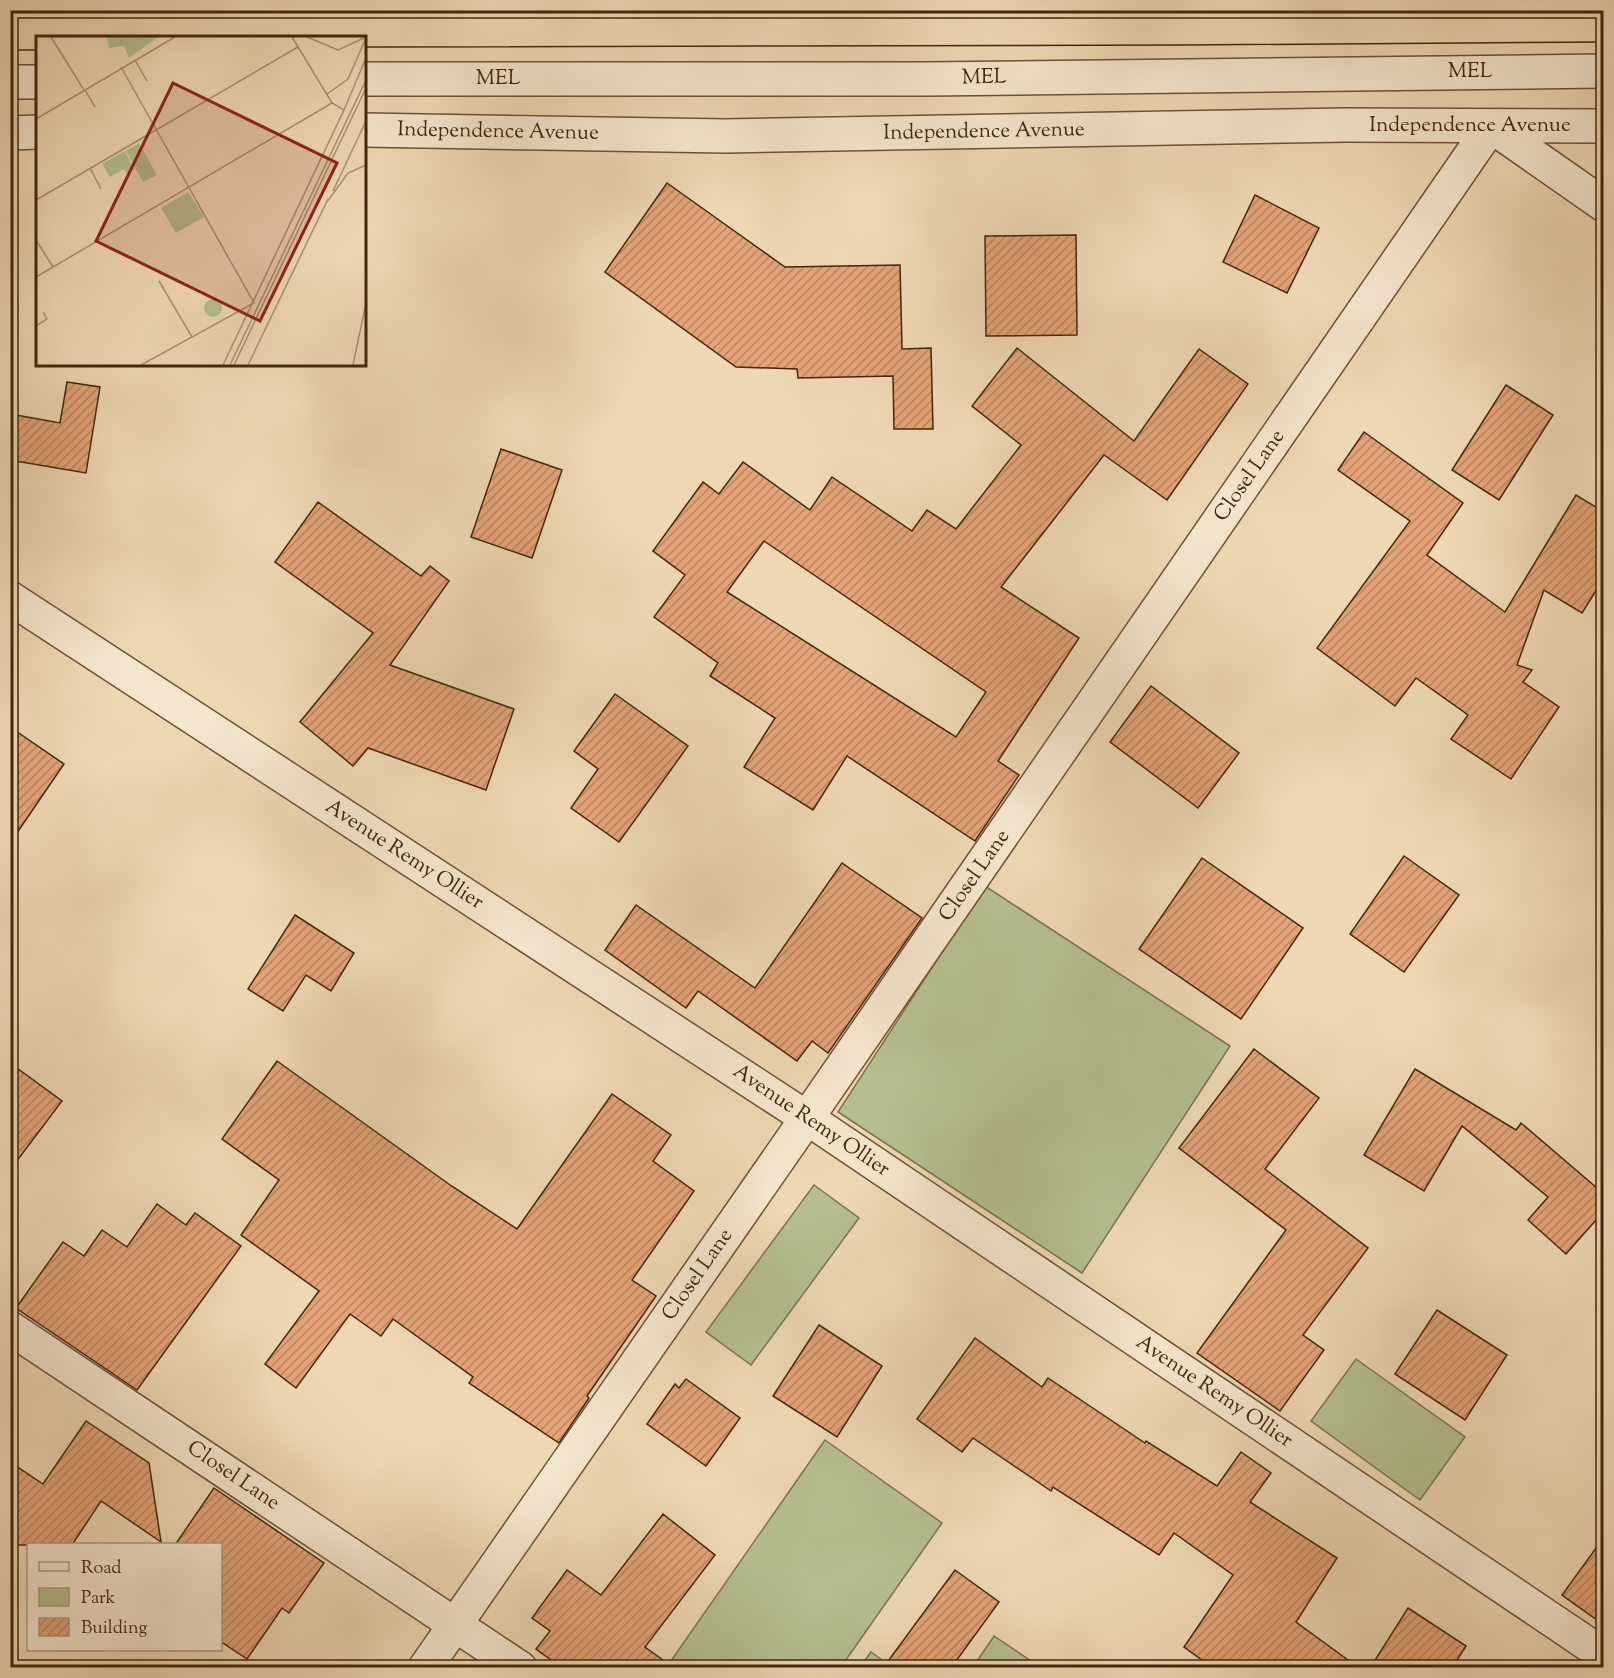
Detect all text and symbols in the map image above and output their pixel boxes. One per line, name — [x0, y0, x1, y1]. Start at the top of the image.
inset map — [36, 36, 366, 366]
street label: MEL — [1448, 57, 1493, 87]
street label: MEL — [961, 63, 1007, 93]
street label: MEL — [476, 64, 521, 94]
street label: Independence Avenue — [1369, 111, 1571, 141]
street label: Independence Avenue — [397, 115, 599, 149]
street label: Independence Avenue — [883, 115, 1085, 149]
street label: Closel Lane — [1207, 424, 1293, 528]
street label: Avenue Remy Ollier — [319, 792, 489, 918]
street label: Closel Lane — [932, 824, 1018, 928]
street label: Avenue Remy Ollier — [726, 1057, 896, 1185]
street label: Closel Lane — [655, 1223, 741, 1327]
street label: Avenue Remy Ollier — [1129, 1328, 1299, 1456]
street label: Closel Lane — [180, 1434, 286, 1518]
legend — [27, 1543, 222, 1651]
text: Road — [81, 1556, 121, 1582]
text: Park — [81, 1586, 116, 1612]
text: Building — [81, 1616, 147, 1642]

